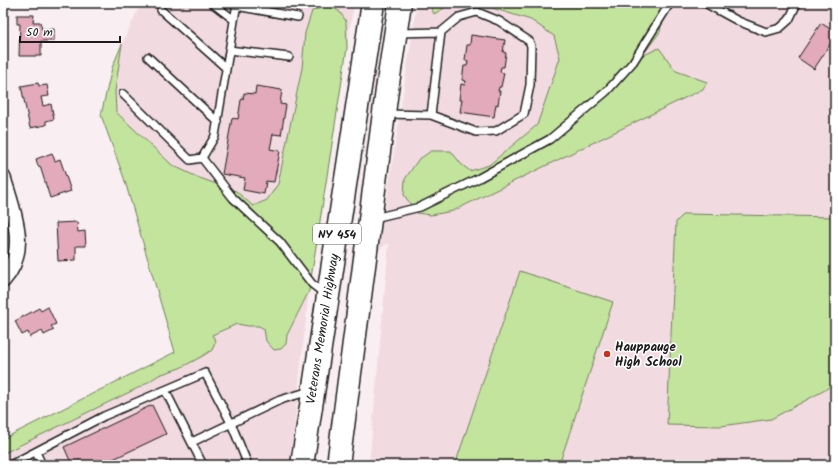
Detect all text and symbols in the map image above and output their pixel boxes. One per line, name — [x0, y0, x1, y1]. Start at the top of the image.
scale bar — [20, 18, 120, 44]
text: 50 m — [26, 23, 53, 42]
road number: NY 454 — [313, 224, 361, 244]
street label: Veterans Memorial Highway — [301, 251, 345, 406]
place label: Hauppauge High School — [615, 337, 682, 373]
marker: Hauppauge High School — [602, 349, 612, 359]

